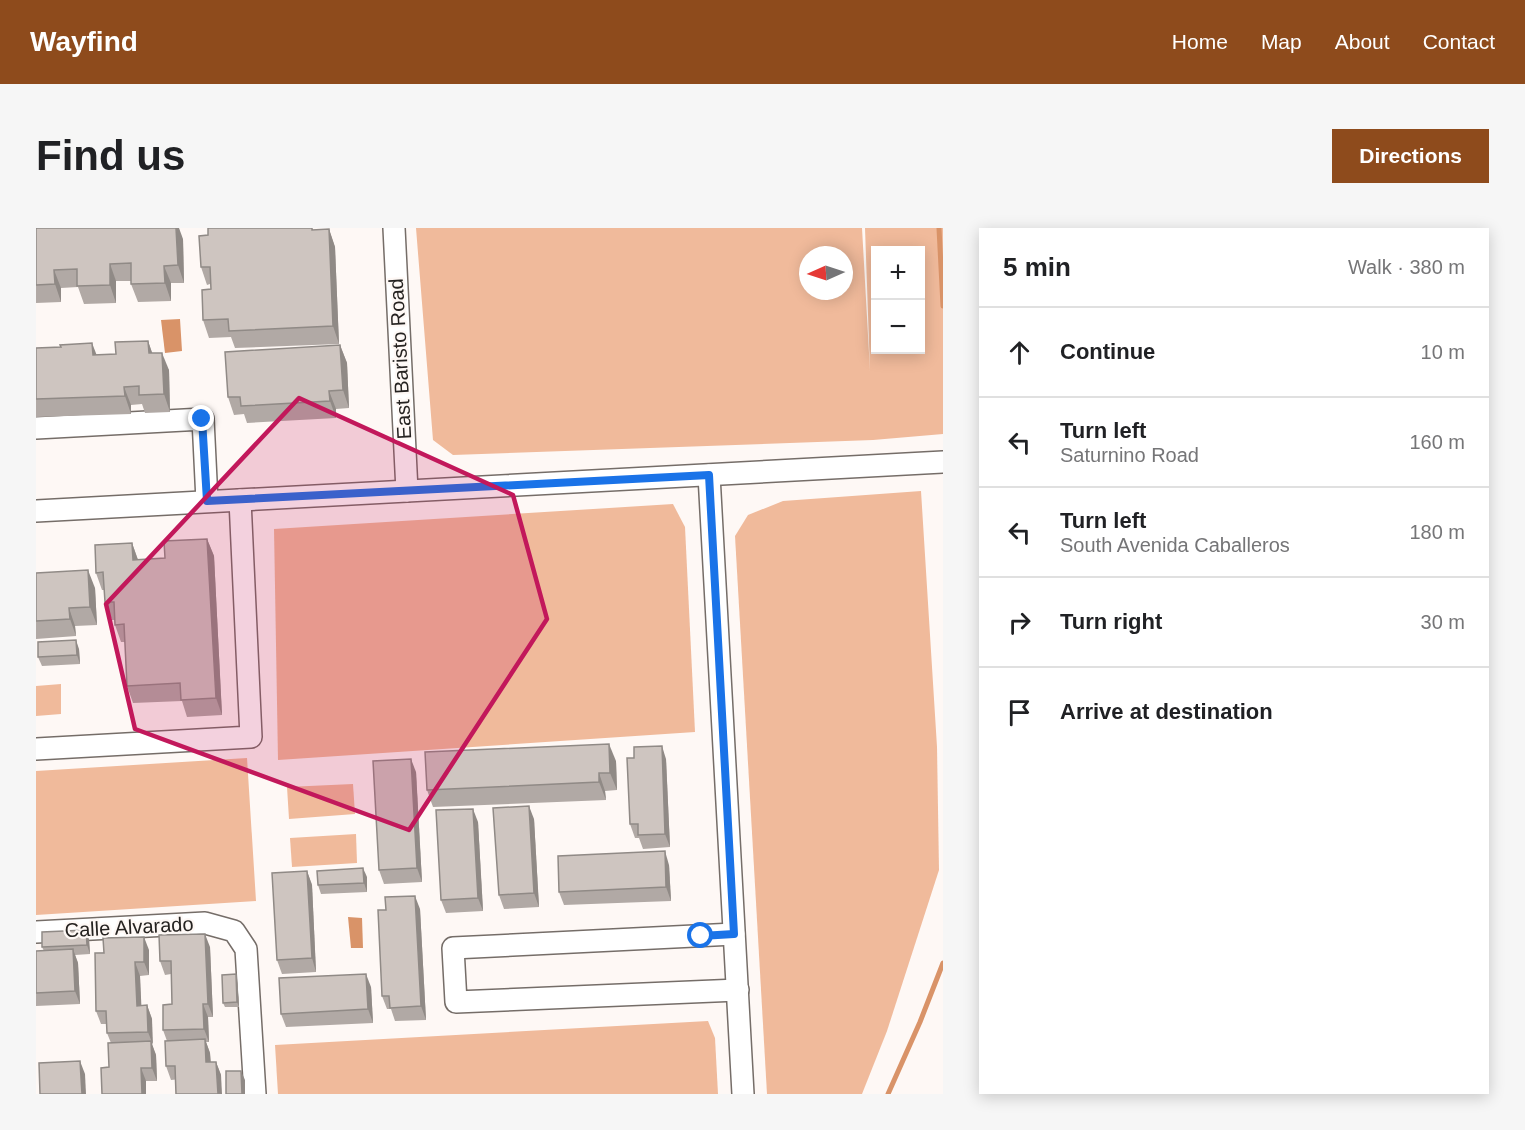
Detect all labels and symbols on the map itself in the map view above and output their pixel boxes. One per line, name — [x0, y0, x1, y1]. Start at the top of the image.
north arrow — [799, 246, 853, 300]
street label: East Baristo Road — [385, 278, 415, 440]
route end — [188, 405, 214, 431]
street label: Calle Alvarado — [64, 913, 194, 941]
route start — [687, 922, 713, 948]

